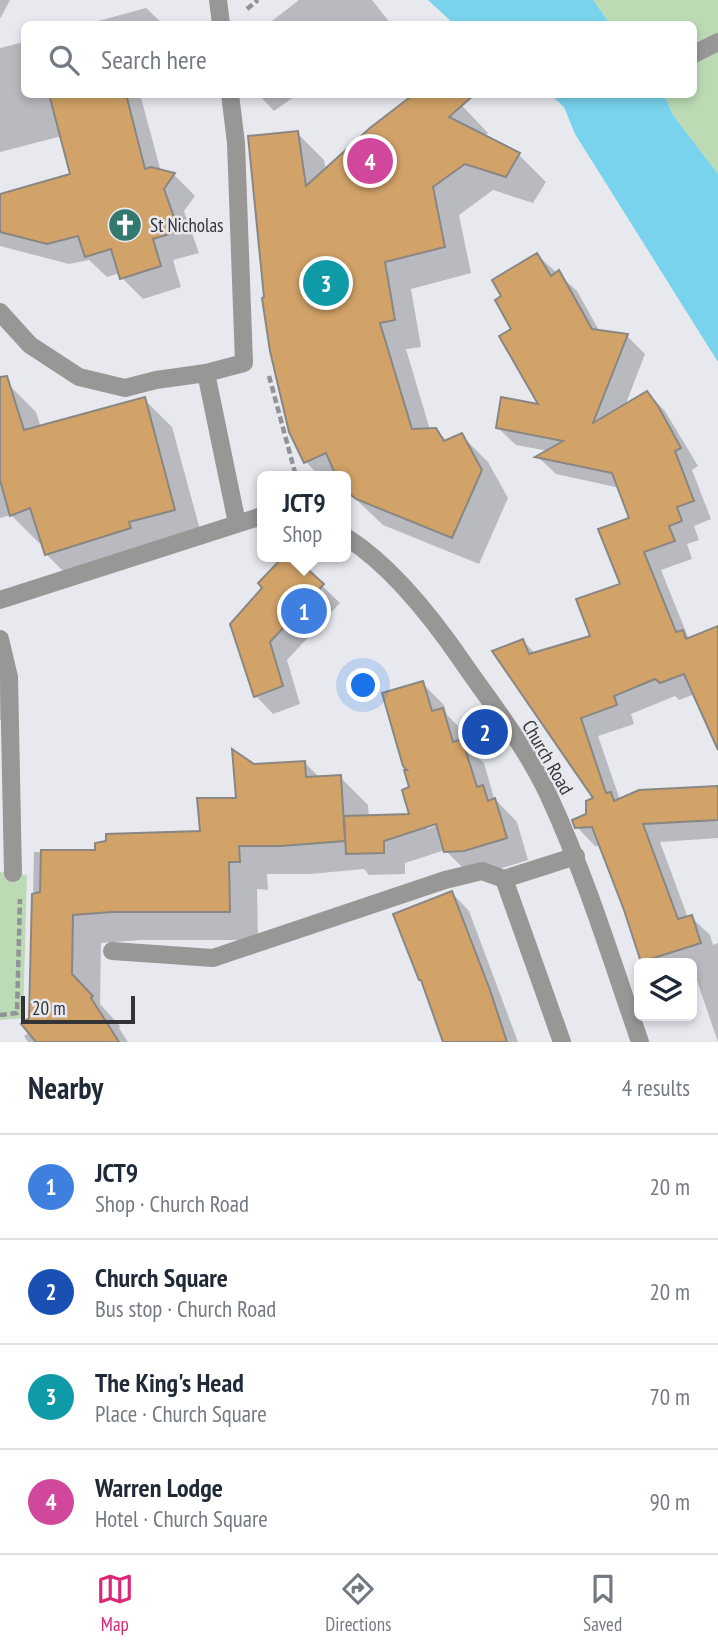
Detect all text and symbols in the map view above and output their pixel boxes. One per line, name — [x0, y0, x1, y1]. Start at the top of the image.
search box — [21, 21, 697, 98]
icon: search — [45, 41, 83, 79]
text: Search here — [101, 43, 207, 76]
pin: 4 — [347, 135, 393, 187]
church icon: St Nicholas — [106, 206, 144, 244]
place label: St Nicholas — [150, 213, 224, 237]
pin: 3 — [303, 257, 349, 309]
popup — [257, 471, 351, 562]
text: JCT9 — [282, 486, 326, 519]
text: Shop — [282, 519, 322, 548]
pin: 1 — [281, 585, 327, 637]
your location — [346, 668, 380, 702]
pin: 2 — [462, 706, 508, 758]
street label: Church Road — [517, 715, 579, 799]
map controls — [634, 958, 697, 1021]
button: layers — [634, 958, 697, 1021]
scale bar — [21, 993, 135, 1025]
text: 20 m — [32, 996, 66, 1020]
text: Nearby — [28, 1068, 103, 1107]
text: 4 results — [622, 1073, 690, 1102]
text: JCT9 — [95, 1156, 138, 1189]
text: 1 — [46, 1172, 57, 1201]
text: 20 m — [649, 1172, 690, 1201]
text: Shop · Church Road — [95, 1189, 249, 1218]
text: Church Square — [95, 1261, 228, 1294]
text: 2 — [46, 1277, 57, 1306]
text: 20 m — [649, 1277, 690, 1306]
text: Bus stop · Church Road — [95, 1294, 276, 1323]
text: The King's Head — [95, 1366, 244, 1399]
text: 3 — [46, 1382, 57, 1411]
text: 70 m — [649, 1382, 690, 1411]
text: Place · Church Square — [95, 1399, 267, 1428]
text: Warren Lodge — [95, 1471, 223, 1504]
text: 4 — [46, 1487, 57, 1516]
text: 90 m — [649, 1487, 690, 1516]
text: Hotel · Church Square — [95, 1504, 268, 1533]
tab: Map — [96, 1570, 134, 1636]
tab: Directions — [325, 1570, 391, 1636]
tab: Saved — [583, 1570, 622, 1636]

